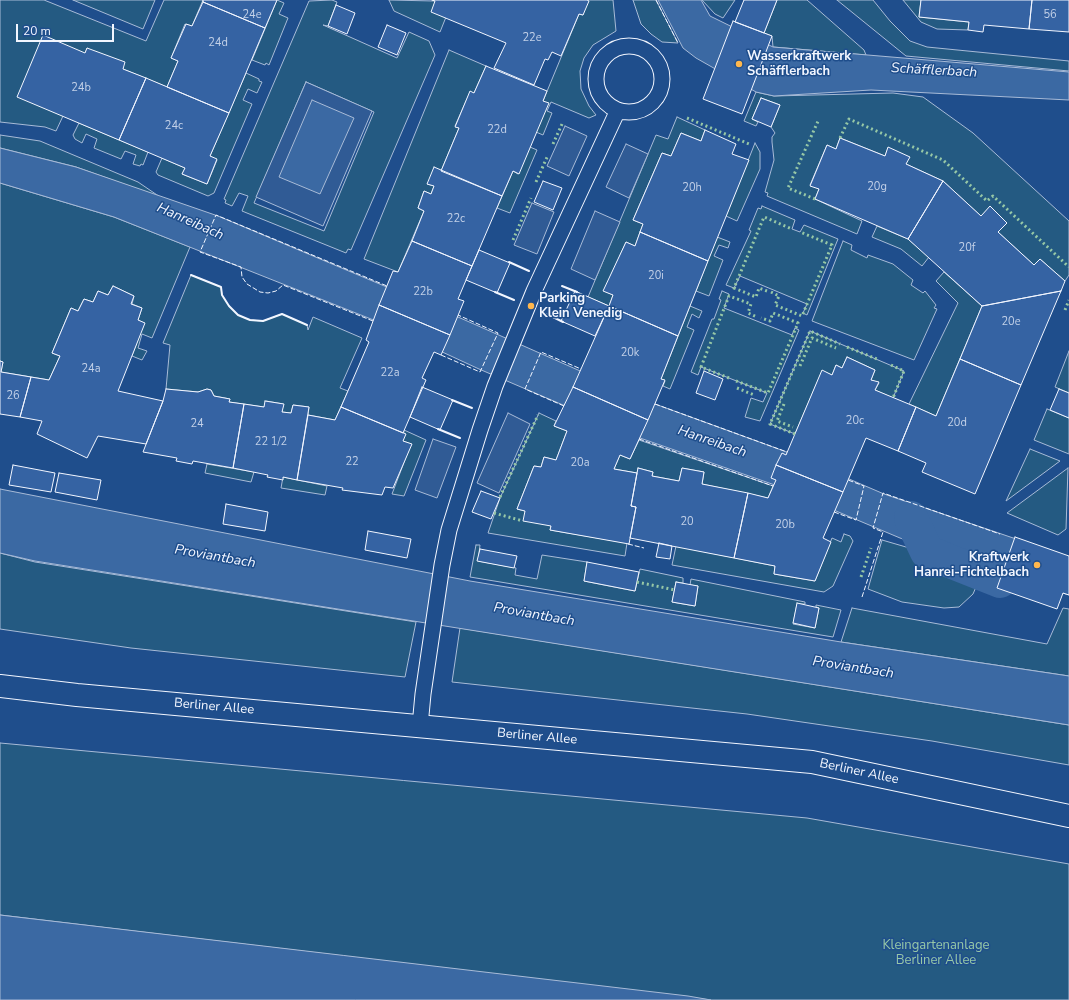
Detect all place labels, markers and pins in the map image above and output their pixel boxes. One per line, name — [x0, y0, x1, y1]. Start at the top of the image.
place label: Wasserkraftwerk Schäfflerbach — [747, 49, 851, 80]
marker: Wasserkraftwerk Schäfflerbach — [734, 59, 744, 69]
place label: Parking Klein Venedig — [539, 291, 622, 322]
marker: Parking Klein Venedig — [526, 301, 536, 311]
place label: Kraftwerk Hanrei-Fichtelbach — [914, 550, 1029, 581]
marker: Kraftwerk Hanrei-Fichtelbach — [1032, 560, 1042, 570]

